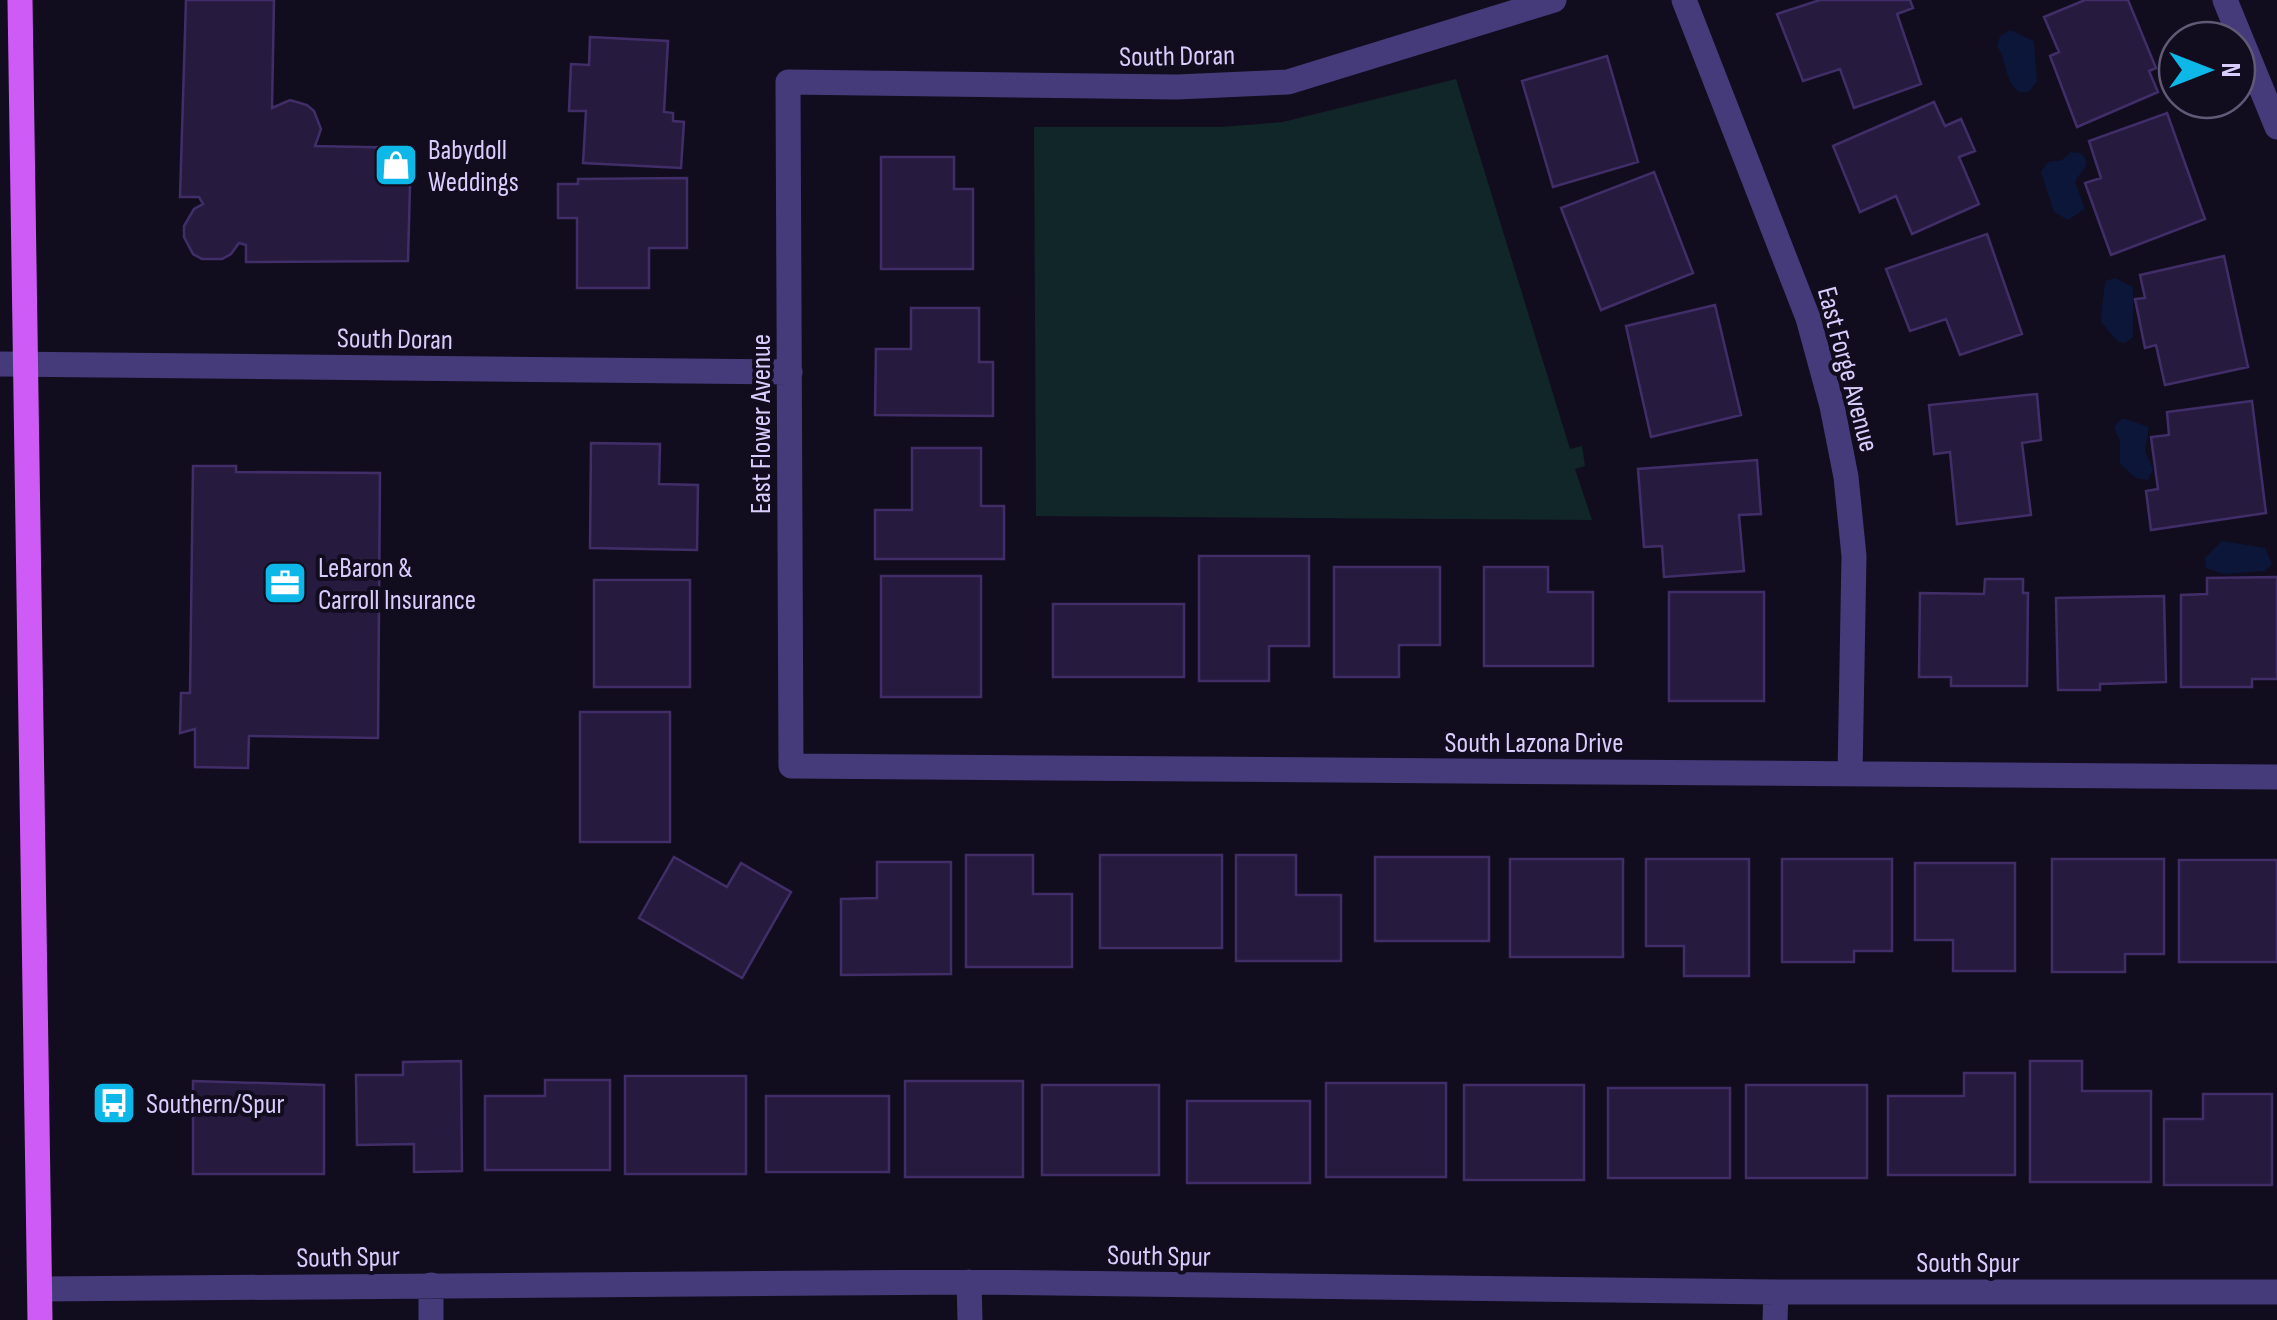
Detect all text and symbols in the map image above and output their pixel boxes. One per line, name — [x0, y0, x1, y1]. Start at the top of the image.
north arrow — [2157, 20, 2257, 120]
street label: South Doran — [1119, 39, 1235, 74]
text: N — [2214, 63, 2247, 77]
place label: Babydoll Weddings — [428, 134, 519, 199]
shop icon: Babydoll Weddings — [373, 142, 419, 188]
street label: East Forge Avenue — [1810, 283, 1885, 455]
street label: South Doran — [337, 322, 453, 357]
street label: East Flower Avenue — [745, 334, 778, 514]
place label: LeBaron & Carroll Insurance — [318, 552, 476, 617]
office icon: LeBaron & Carroll Insurance — [262, 560, 308, 606]
street label: South Lazona Drive — [1445, 727, 1623, 760]
bus stop icon: Southern/Spur — [91, 1080, 137, 1126]
place label: Southern/Spur — [146, 1088, 285, 1121]
street label: South Spur — [1107, 1239, 1211, 1274]
street label: South Spur — [296, 1240, 400, 1275]
street label: South Spur — [1916, 1247, 2020, 1280]

